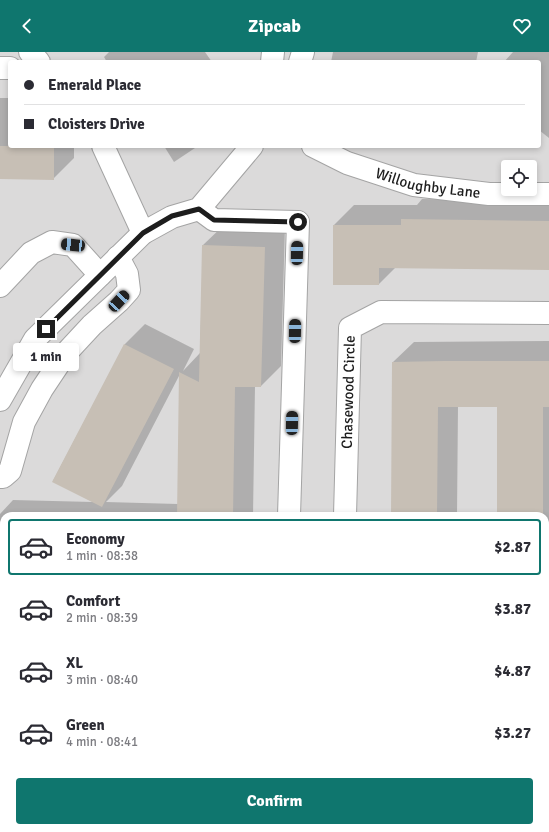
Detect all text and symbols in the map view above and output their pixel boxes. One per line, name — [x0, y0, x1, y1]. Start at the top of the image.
icon: back — [16, 15, 38, 37]
text: Zipcab — [248, 15, 301, 37]
icon: heart — [511, 15, 533, 37]
text: Emerald Place — [48, 76, 141, 94]
text: Cloisters Drive — [48, 115, 145, 133]
map controls — [501, 160, 537, 196]
button: locate — [501, 160, 537, 196]
street label: Willoughby Lane — [373, 164, 481, 202]
route start — [289, 213, 307, 231]
car — [60, 238, 86, 252]
car — [291, 241, 303, 265]
car — [106, 288, 132, 314]
car — [289, 319, 301, 343]
route end — [37, 320, 55, 338]
street label: Chasewood Circle — [338, 335, 359, 449]
callout: 1 min — [13, 343, 79, 371]
text: 1 min — [30, 349, 62, 365]
car — [286, 411, 298, 435]
icon: car — [18, 529, 54, 565]
text: Economy — [66, 530, 125, 548]
text: $2.87 — [494, 538, 531, 556]
text: 1 min · 08:38 — [66, 548, 138, 564]
icon: car — [18, 591, 54, 627]
text: Comfort — [66, 592, 120, 610]
text: $3.87 — [494, 600, 531, 618]
text: 2 min · 08:39 — [66, 610, 138, 626]
icon: car — [18, 653, 54, 689]
text: XL — [66, 654, 83, 672]
text: $4.87 — [494, 662, 531, 680]
text: 3 min · 08:40 — [66, 672, 138, 688]
icon: car — [18, 715, 54, 751]
text: Green — [66, 716, 105, 734]
text: $3.27 — [494, 724, 531, 742]
text: 4 min · 08:41 — [66, 734, 138, 750]
button: Confirm — [16, 778, 533, 824]

